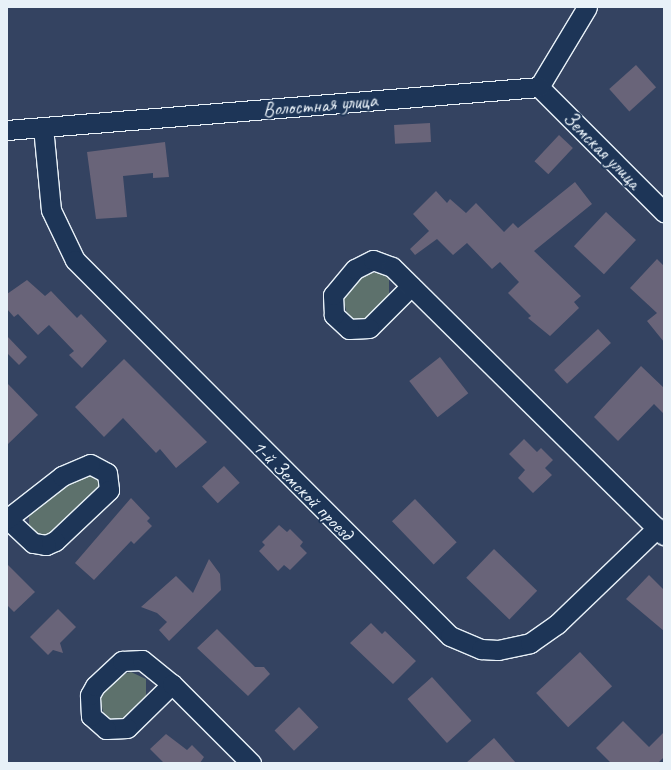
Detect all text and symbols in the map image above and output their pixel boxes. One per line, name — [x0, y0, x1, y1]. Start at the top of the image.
street label: Волостная улица — [261, 88, 379, 122]
street label: Земская улица — [558, 106, 646, 194]
street label: 1-й Земской проезд — [248, 435, 358, 545]

